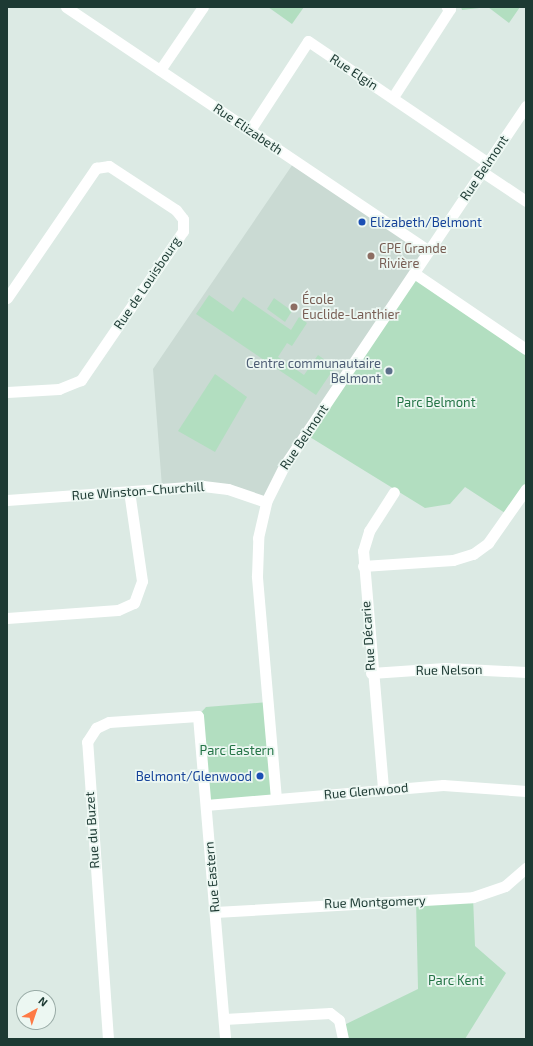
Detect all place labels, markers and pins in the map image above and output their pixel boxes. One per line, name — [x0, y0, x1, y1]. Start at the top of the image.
place label: Elizabeth/Belmont — [370, 214, 482, 230]
marker: Elizabeth/Belmont — [357, 217, 367, 227]
place label: CPE Grande Rivière — [379, 241, 447, 272]
marker: CPE Grande Rivière — [366, 251, 376, 261]
place label: École Euclide-Lanthier — [302, 292, 400, 323]
marker: École Euclide-Lanthier — [289, 302, 299, 312]
place label: Centre communautaire Belmont — [246, 356, 381, 387]
marker: Centre communautaire Belmont — [384, 366, 394, 376]
place label: Belmont/Glenwood — [136, 768, 252, 784]
marker: Belmont/Glenwood — [255, 771, 265, 781]

